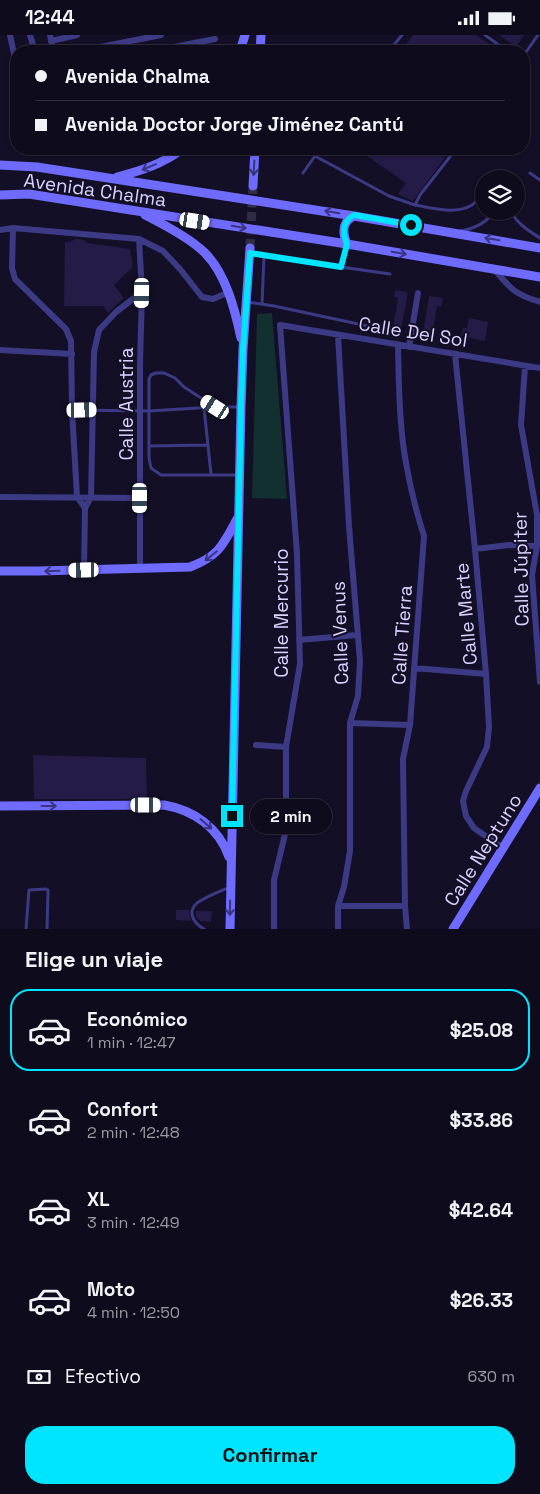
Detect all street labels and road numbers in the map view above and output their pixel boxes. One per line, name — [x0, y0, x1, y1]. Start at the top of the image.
street label: Avenida Chalma — [22, 168, 168, 212]
street label: Calle Del Sol — [357, 311, 469, 353]
street label: Calle Austria — [114, 347, 139, 461]
street label: Calle Júpiter — [508, 511, 534, 627]
street label: Calle Mercurio — [269, 548, 294, 678]
street label: Calle Marte — [449, 562, 483, 666]
street label: Calle Venus — [326, 581, 354, 685]
street label: Calle Tierra — [386, 584, 418, 686]
street label: Calle Neptuno — [438, 789, 528, 911]

